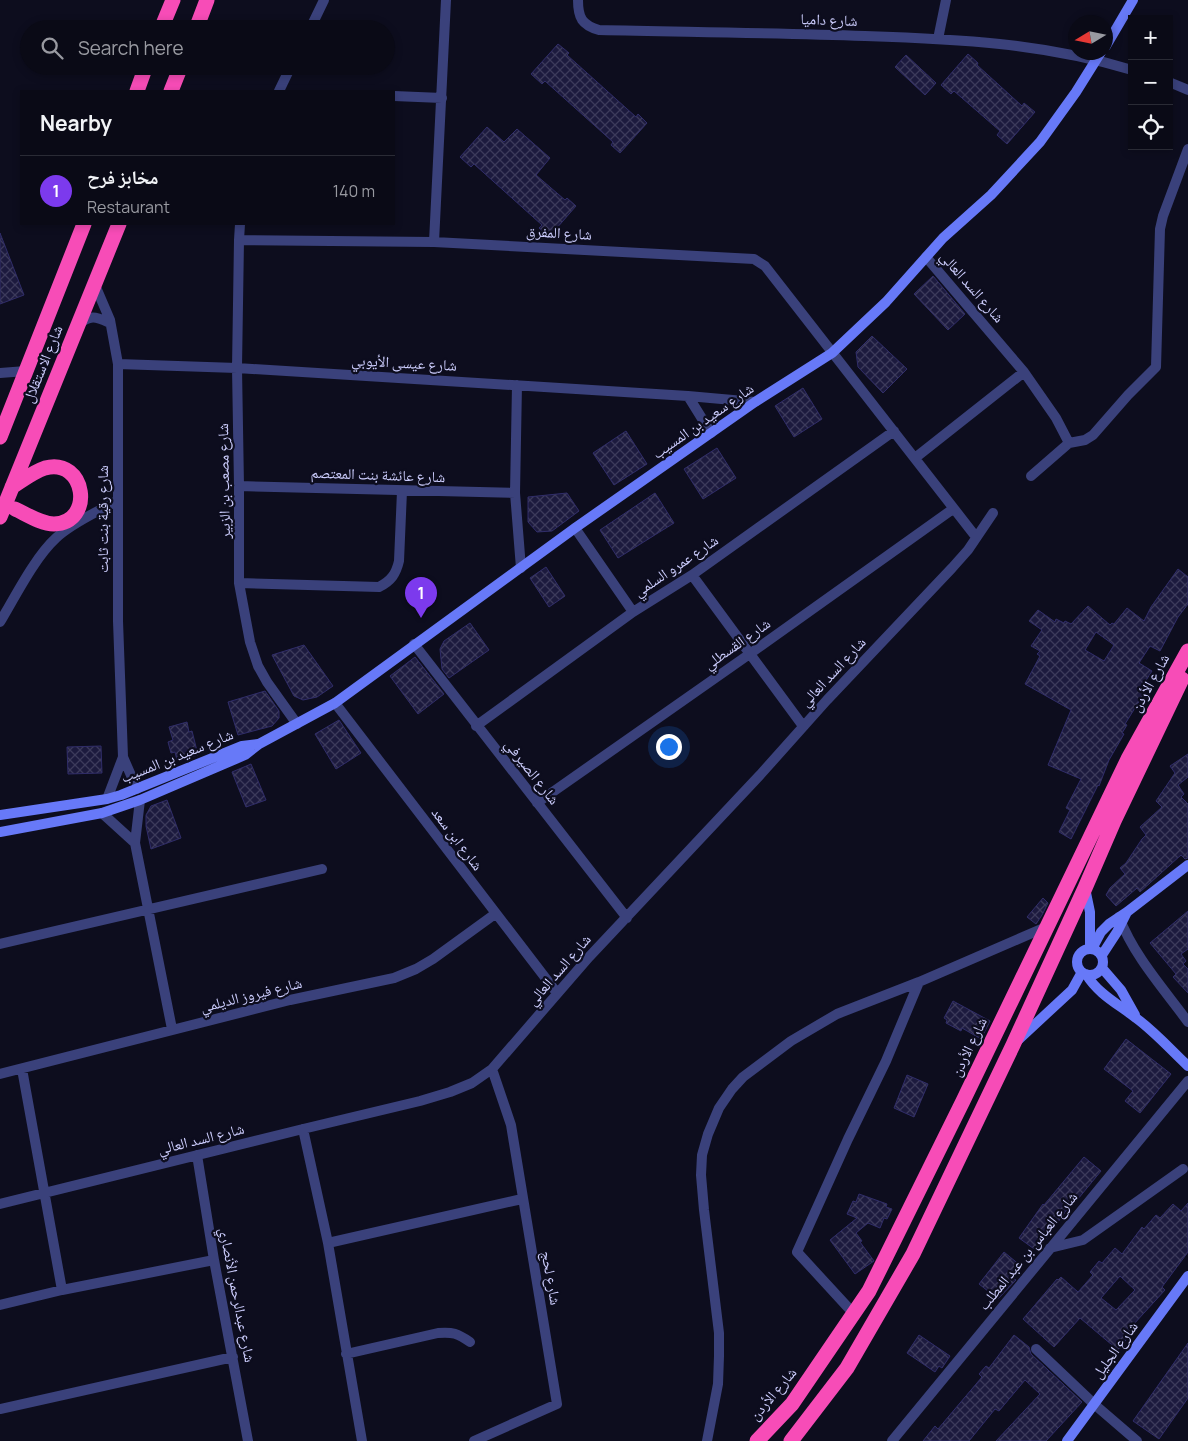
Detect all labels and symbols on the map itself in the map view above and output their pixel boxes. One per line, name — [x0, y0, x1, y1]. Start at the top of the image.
street label: شارع داميا — [800, 8, 858, 31]
north arrow — [1068, 15, 1113, 60]
street label: شارع المفرق — [526, 220, 593, 245]
street label: شارع السد العالي — [934, 246, 1009, 328]
street label: شارع الاستقلال — [17, 322, 68, 406]
street label: شارع عيسى الأيوبي — [351, 349, 457, 378]
street label: شارع سعيد بن المسيب — [648, 378, 758, 463]
street label: شارع مصعب بن الزبير — [212, 423, 235, 540]
street label: شارع عائشة بنت المعتصم — [310, 462, 446, 487]
street label: شارع رقية بنت ثابت — [92, 465, 113, 573]
street label: شارع عمرو السلمي — [629, 529, 723, 603]
pin: 1 — [405, 577, 437, 618]
street label: شارع القسطلي — [699, 613, 776, 676]
street label: شارع السد العالي — [795, 632, 872, 712]
street label: شارع الأردن — [1125, 650, 1174, 716]
street label: شارع سعيد بن المسيب — [117, 723, 236, 788]
street label: شارع الصيرفي — [499, 734, 565, 810]
your location — [656, 734, 682, 760]
street label: شارع ابن سعد — [427, 803, 488, 875]
street label: شارع السد العالي — [522, 929, 597, 1011]
street label: شارع فيروز الديلمي — [198, 972, 305, 1019]
street label: شارع الأردن — [945, 1013, 992, 1080]
street label: شارع السد العالي — [155, 1118, 247, 1161]
street label: شارع العباس بن عبد المطلب — [973, 1187, 1082, 1314]
street label: شارع عبدالرحمن الأنصاري — [212, 1226, 261, 1365]
street label: شارع لحج — [536, 1249, 567, 1307]
street label: شارع الجليل — [1087, 1317, 1143, 1383]
street label: شارع الأردن — [744, 1362, 801, 1425]

